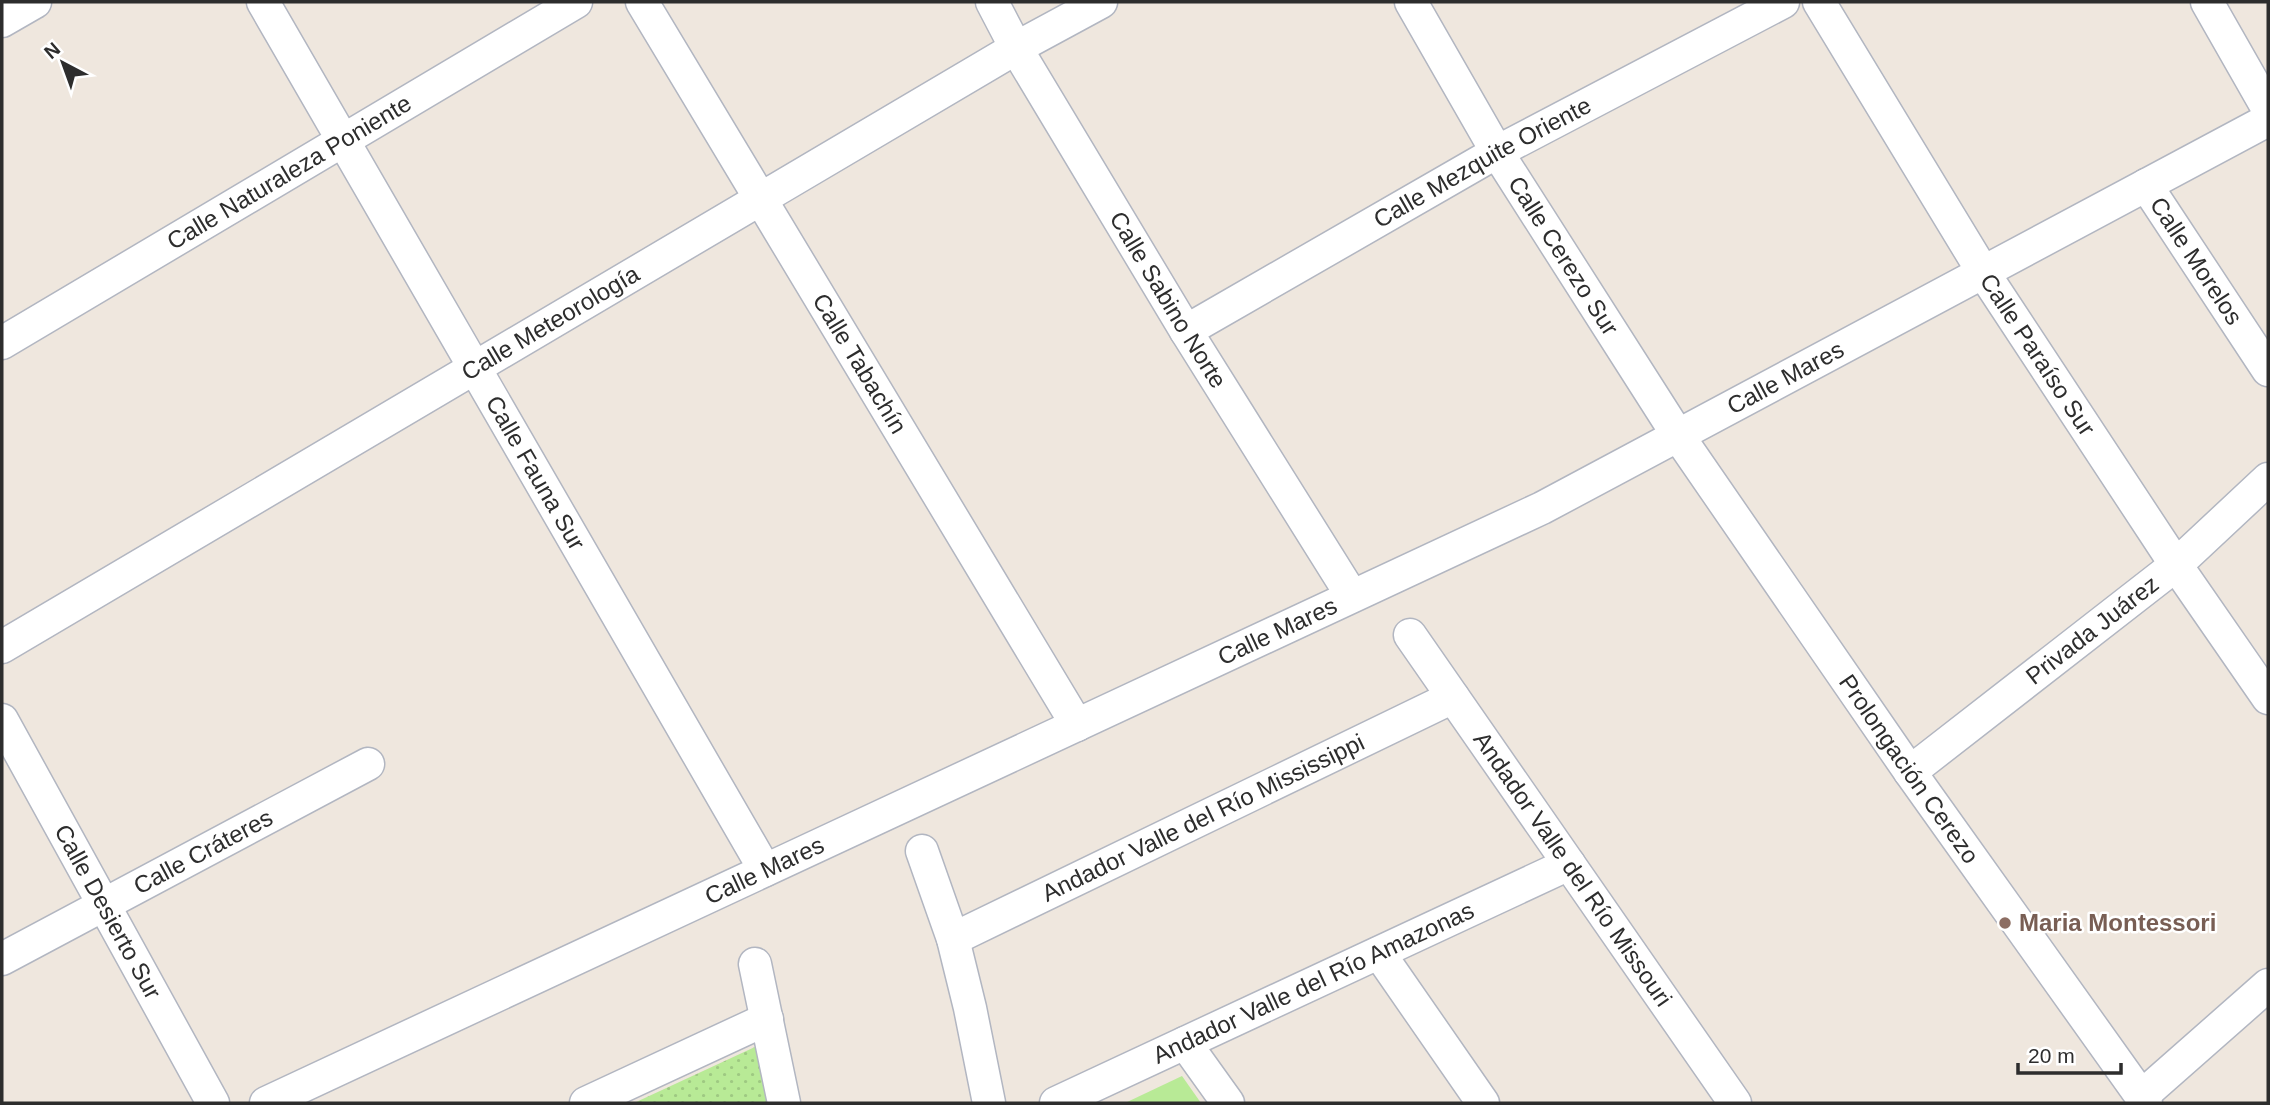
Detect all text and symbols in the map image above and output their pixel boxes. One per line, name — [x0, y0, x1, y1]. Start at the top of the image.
north arrow — [28, 28, 98, 98]
text: N — [40, 38, 64, 63]
street label: Calle Naturaleza Poniente — [162, 89, 416, 255]
street label: Calle Mezquite Oriente — [1369, 91, 1595, 233]
street label: Calle Cerezo Sur — [1503, 171, 1624, 340]
street label: Calle Morelos — [2145, 192, 2248, 329]
street label: Calle Sabino Norte — [1104, 206, 1232, 393]
street label: Calle Meteorología — [457, 259, 644, 385]
street label: Calle Paraíso Sur — [1975, 268, 2101, 441]
street label: Calle Tabachín — [808, 288, 912, 438]
street label: Calle Mares — [1722, 335, 1848, 420]
street label: Calle Fauna Sur — [481, 391, 591, 555]
street label: Privada Juárez — [2020, 570, 2163, 690]
street label: Calle Mares — [1213, 592, 1341, 670]
street label: Prolongación Cerezo — [1834, 669, 1985, 868]
street label: Andador Valle del Río Missouri — [1468, 726, 1678, 1011]
street label: Andador Valle del Río Mississippi — [1038, 728, 1369, 907]
street label: Calle Cráteres — [129, 803, 277, 899]
street label: Calle Desierto Sur — [49, 820, 167, 1003]
street label: Calle Mares — [700, 831, 828, 909]
street label: Andador Valle del Río Amazonas — [1149, 896, 1478, 1069]
place label: Maria Montessori — [2019, 909, 2216, 936]
marker: Maria Montessori — [1997, 915, 2013, 931]
scale bar — [2018, 1032, 2121, 1076]
text: 20 m — [2028, 1044, 2075, 1067]

